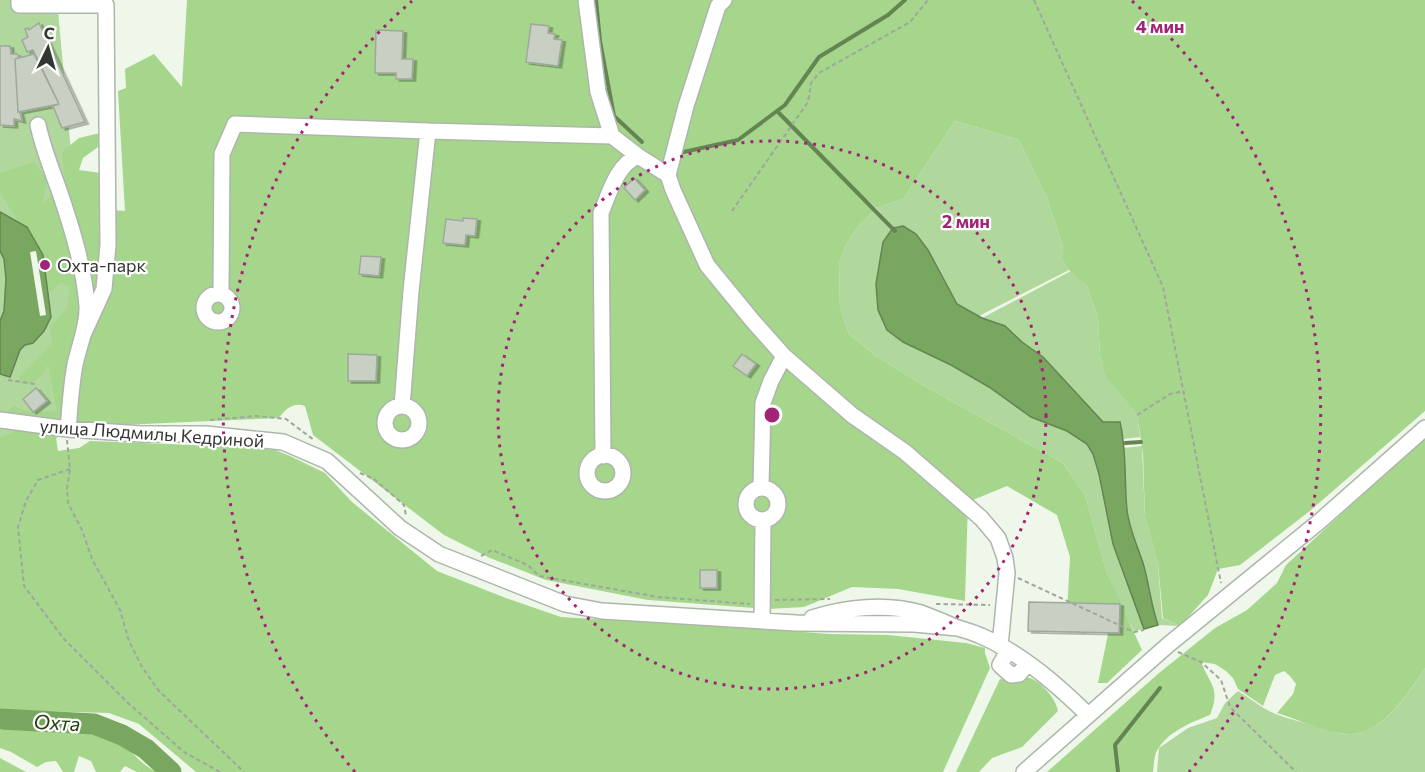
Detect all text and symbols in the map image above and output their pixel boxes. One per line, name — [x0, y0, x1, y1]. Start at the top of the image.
text: 4 мин — [1136, 15, 1184, 37]
north arrow — [18, 18, 78, 78]
text: С — [43, 23, 56, 43]
text: 2 мин — [942, 210, 990, 232]
place label: Охта-парк — [57, 254, 147, 276]
marker: Охта-парк — [38, 258, 52, 272]
centre of rings — [762, 405, 782, 425]
street label: улица Людмилы Кедриной — [39, 414, 265, 452]
water label: Охта — [33, 709, 81, 735]

